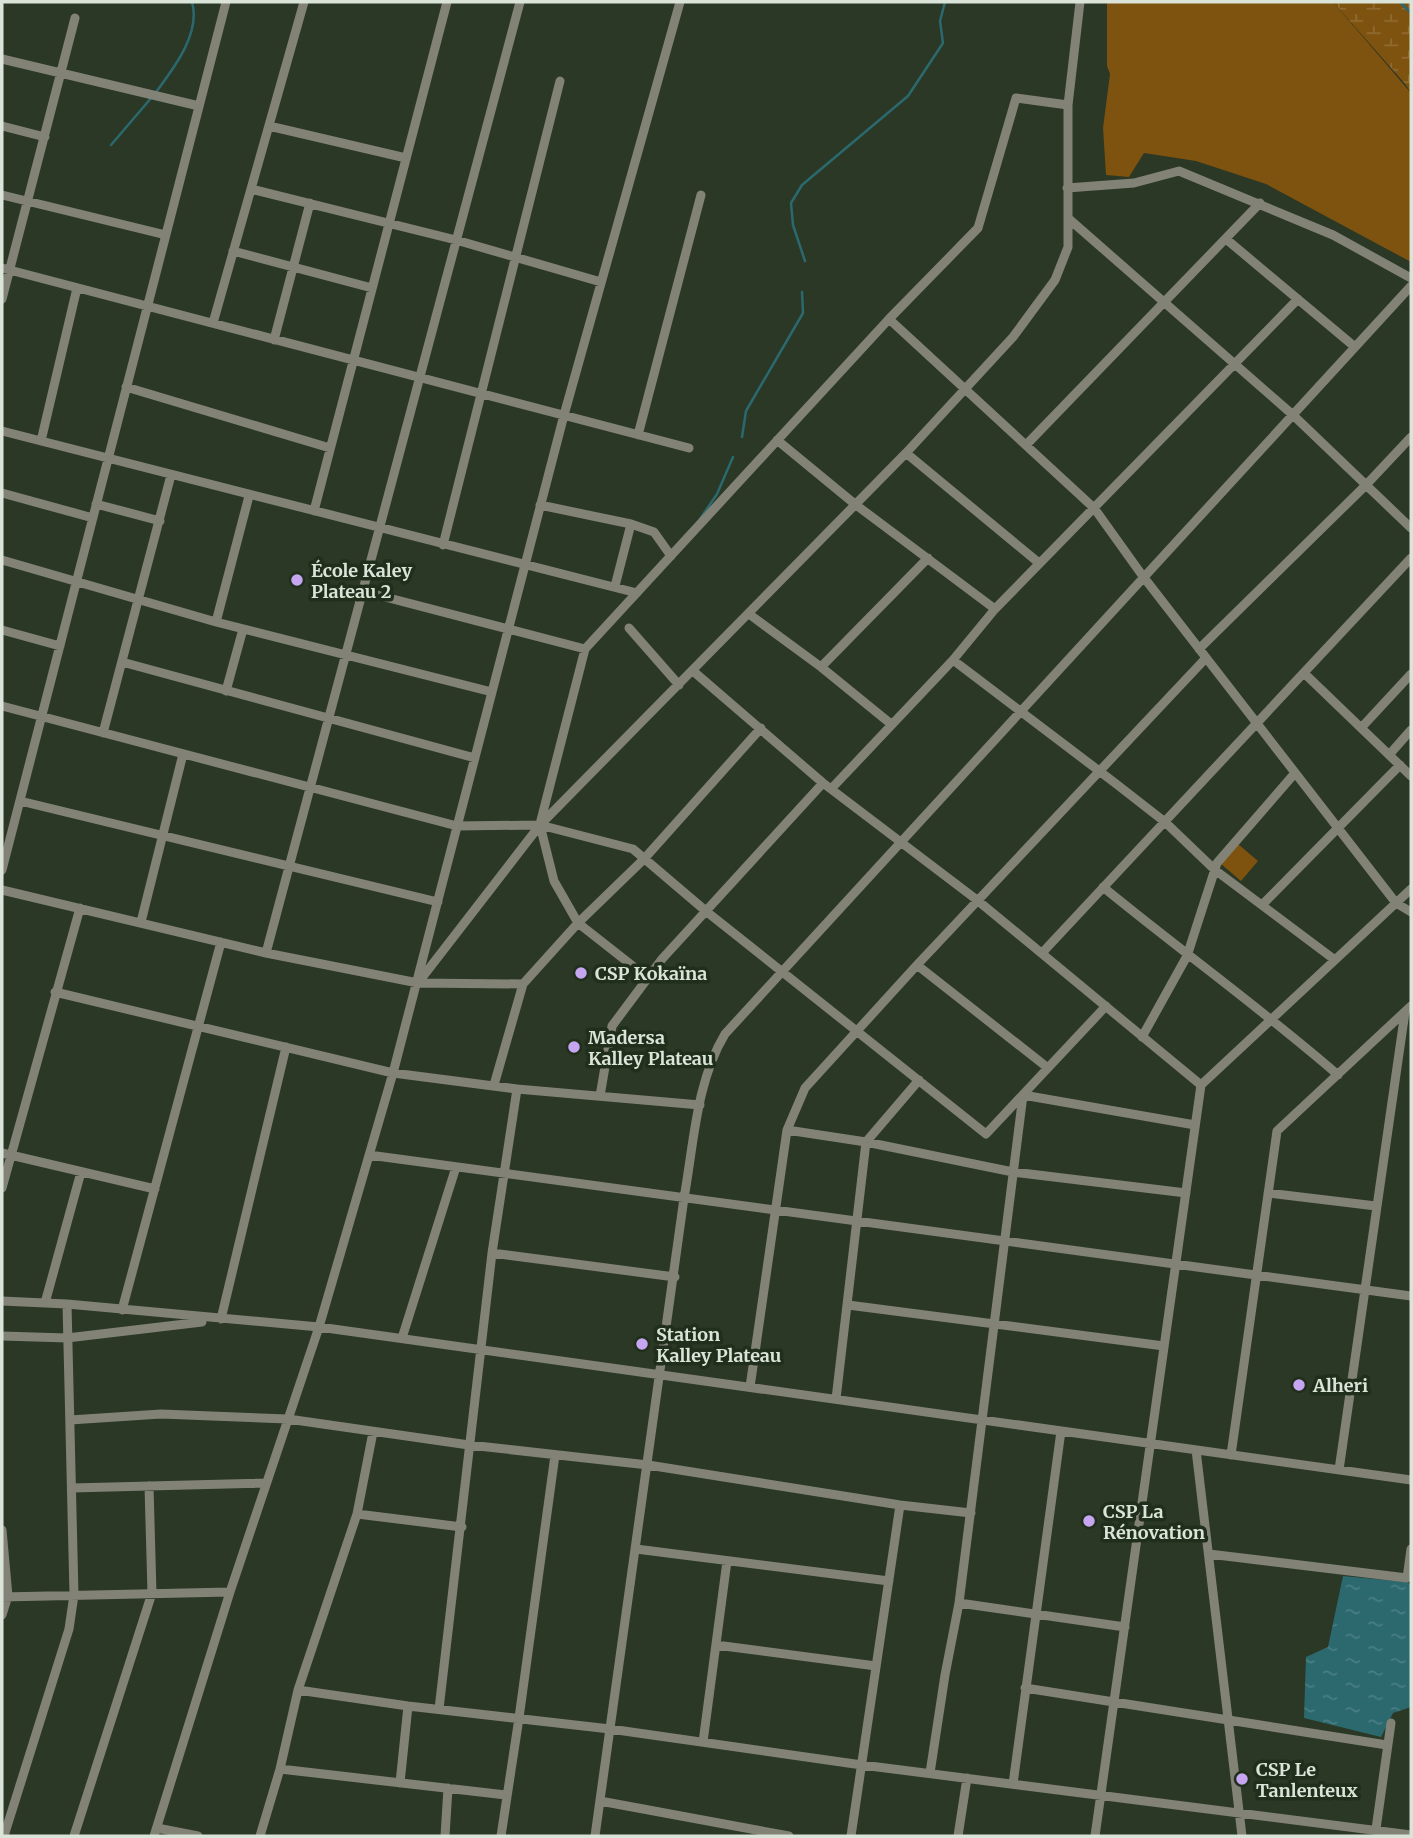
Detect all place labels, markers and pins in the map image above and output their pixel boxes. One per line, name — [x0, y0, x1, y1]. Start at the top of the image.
place label: École Kaley Plateau 2 — [311, 559, 412, 603]
marker: École Kaley Plateau 2 — [289, 572, 305, 588]
place label: CSP Kokaïna — [595, 962, 707, 985]
marker: CSP Kokaïna — [573, 965, 589, 981]
place label: Madersa Kalley Plateau — [588, 1026, 713, 1070]
marker: Madersa Kalley Plateau — [566, 1039, 582, 1055]
place label: Station Kalley Plateau — [656, 1323, 781, 1367]
marker: Station Kalley Plateau — [634, 1336, 650, 1352]
place label: Alheri — [1312, 1374, 1368, 1397]
marker: Alheri — [1291, 1377, 1307, 1393]
place label: CSP La Rénovation — [1103, 1500, 1205, 1544]
marker: CSP La Rénovation — [1081, 1513, 1097, 1529]
place label: CSP Le Tanlenteux — [1256, 1758, 1358, 1802]
marker: CSP Le Tanlenteux — [1234, 1771, 1250, 1787]

